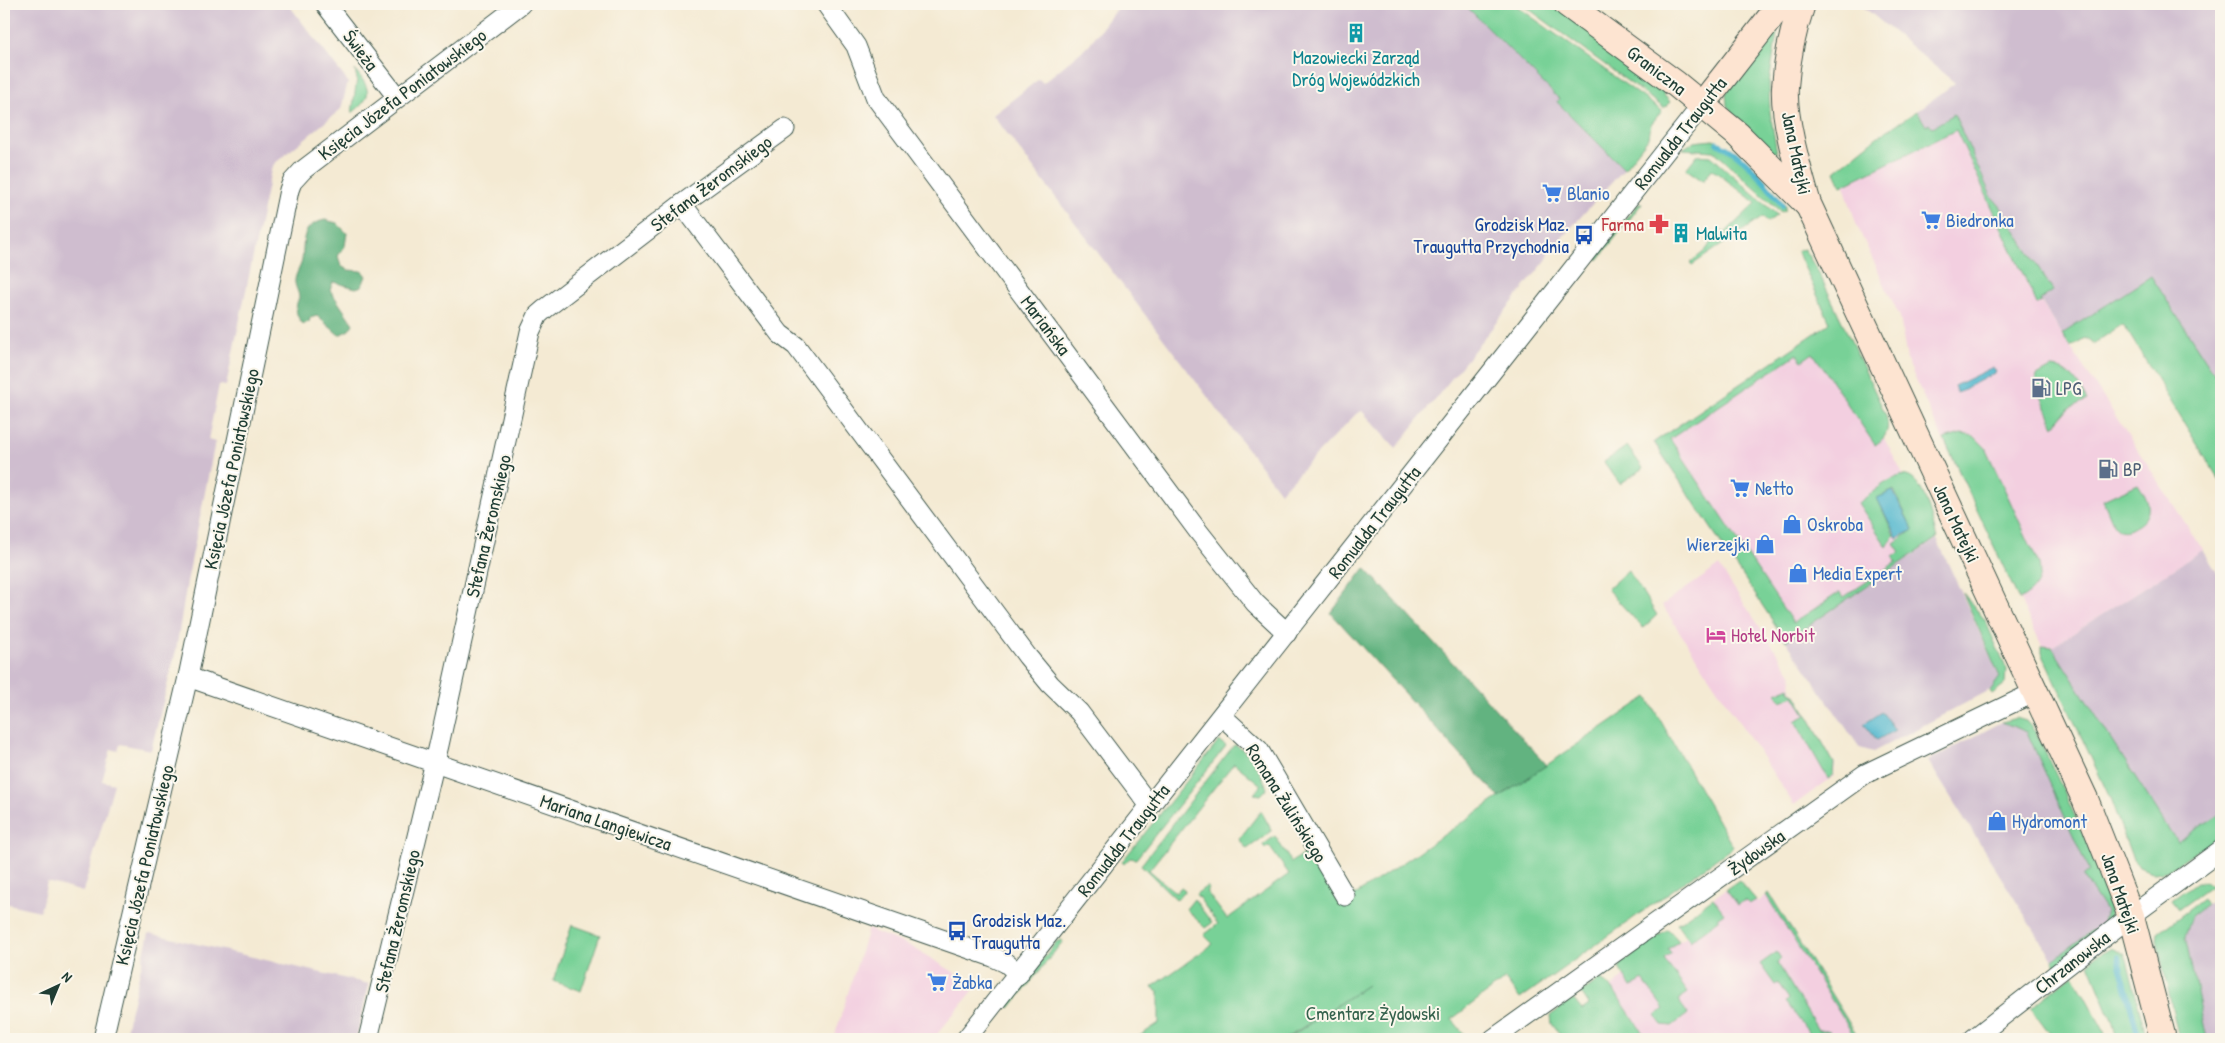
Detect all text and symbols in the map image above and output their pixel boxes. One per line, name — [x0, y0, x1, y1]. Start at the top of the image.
street label: Księcia Józefa Poniatowskiego — [312, 22, 492, 166]
building icon: Mazowiecki Zarząd Dróg Wojewódzkich — [1345, 22, 1367, 44]
street label: Świeża — [337, 24, 385, 76]
street label: Graniczna — [1622, 39, 1693, 101]
place label: Mazowiecki Zarząd Dróg Wojewódzkich — [1292, 44, 1420, 92]
street label: Romualda Traugutta — [1628, 71, 1733, 195]
street label: Jana Matejki — [1776, 109, 1818, 197]
street label: Stefana Żeromskiego — [645, 129, 777, 237]
place label: Blanio — [1567, 180, 1610, 206]
supermarket icon: Blanio — [1541, 182, 1563, 204]
place label: Biedronka — [1946, 207, 2014, 233]
supermarket icon: Biedronka — [1920, 209, 1942, 231]
place label: Grodzisk Maz. Traugutta Przychodnia — [1413, 211, 1570, 259]
place label: Farma — [1601, 211, 1645, 237]
pharmacy icon: Farma — [1648, 213, 1670, 235]
place label: Malwita — [1696, 220, 1747, 246]
building icon: Malwita — [1670, 222, 1692, 244]
bus stop icon: Grodzisk Maz. Traugutta Przychodnia — [1573, 224, 1595, 246]
street label: Mariańska — [1015, 290, 1077, 361]
street label: Księcia Józefa Poniatowskiego — [197, 366, 265, 572]
place label: LPG — [2056, 375, 2081, 401]
fuel station icon: LPG — [2030, 377, 2052, 399]
street label: Stefana Żeromskiego — [459, 452, 517, 600]
place label: BP — [2123, 456, 2142, 482]
fuel station icon: BP — [2097, 458, 2119, 480]
street label: Romualda Traugutta — [1322, 460, 1427, 584]
place label: Netto — [1755, 475, 1794, 501]
supermarket icon: Netto — [1729, 477, 1751, 499]
street label: Jana Matejki — [1927, 479, 1987, 567]
place label: Oskroba — [1807, 511, 1864, 537]
shop icon: Oskroba — [1781, 513, 1803, 535]
place label: Wierzejki — [1687, 531, 1750, 557]
shop icon: Wierzejki — [1754, 533, 1776, 555]
place label: Media Expert — [1813, 560, 1902, 586]
shop icon: Media Expert — [1787, 562, 1809, 584]
place label: Hotel Norbit — [1731, 622, 1815, 648]
hotel icon: Hotel Norbit — [1705, 624, 1727, 646]
street label: Romana Żulińskiego — [1240, 739, 1334, 868]
street label: Księcia Józefa Poniatowskiego — [108, 762, 180, 968]
street label: Romualda Traugutta — [1071, 778, 1176, 902]
street label: Mariana Langiewicza — [537, 787, 676, 857]
place label: Hydromont — [2012, 808, 2087, 834]
shop icon: Hydromont — [1986, 810, 2008, 832]
street label: Żydowska — [1722, 823, 1790, 881]
street label: Stefana Żeromskiego — [368, 847, 426, 995]
street label: Jana Matejki — [2095, 849, 2147, 937]
place label: Grodzisk Maz. Traugutta — [972, 907, 1066, 955]
bus stop icon: Grodzisk Maz. Traugutta — [946, 920, 968, 942]
street label: Chrzanowska — [2029, 924, 2115, 1000]
north arrow — [32, 960, 82, 1010]
text: N — [58, 967, 77, 986]
place label: Żabka — [952, 969, 993, 995]
supermarket icon: Żabka — [926, 971, 948, 993]
park label: Cmentarz Żydowski — [1306, 1000, 1440, 1026]

